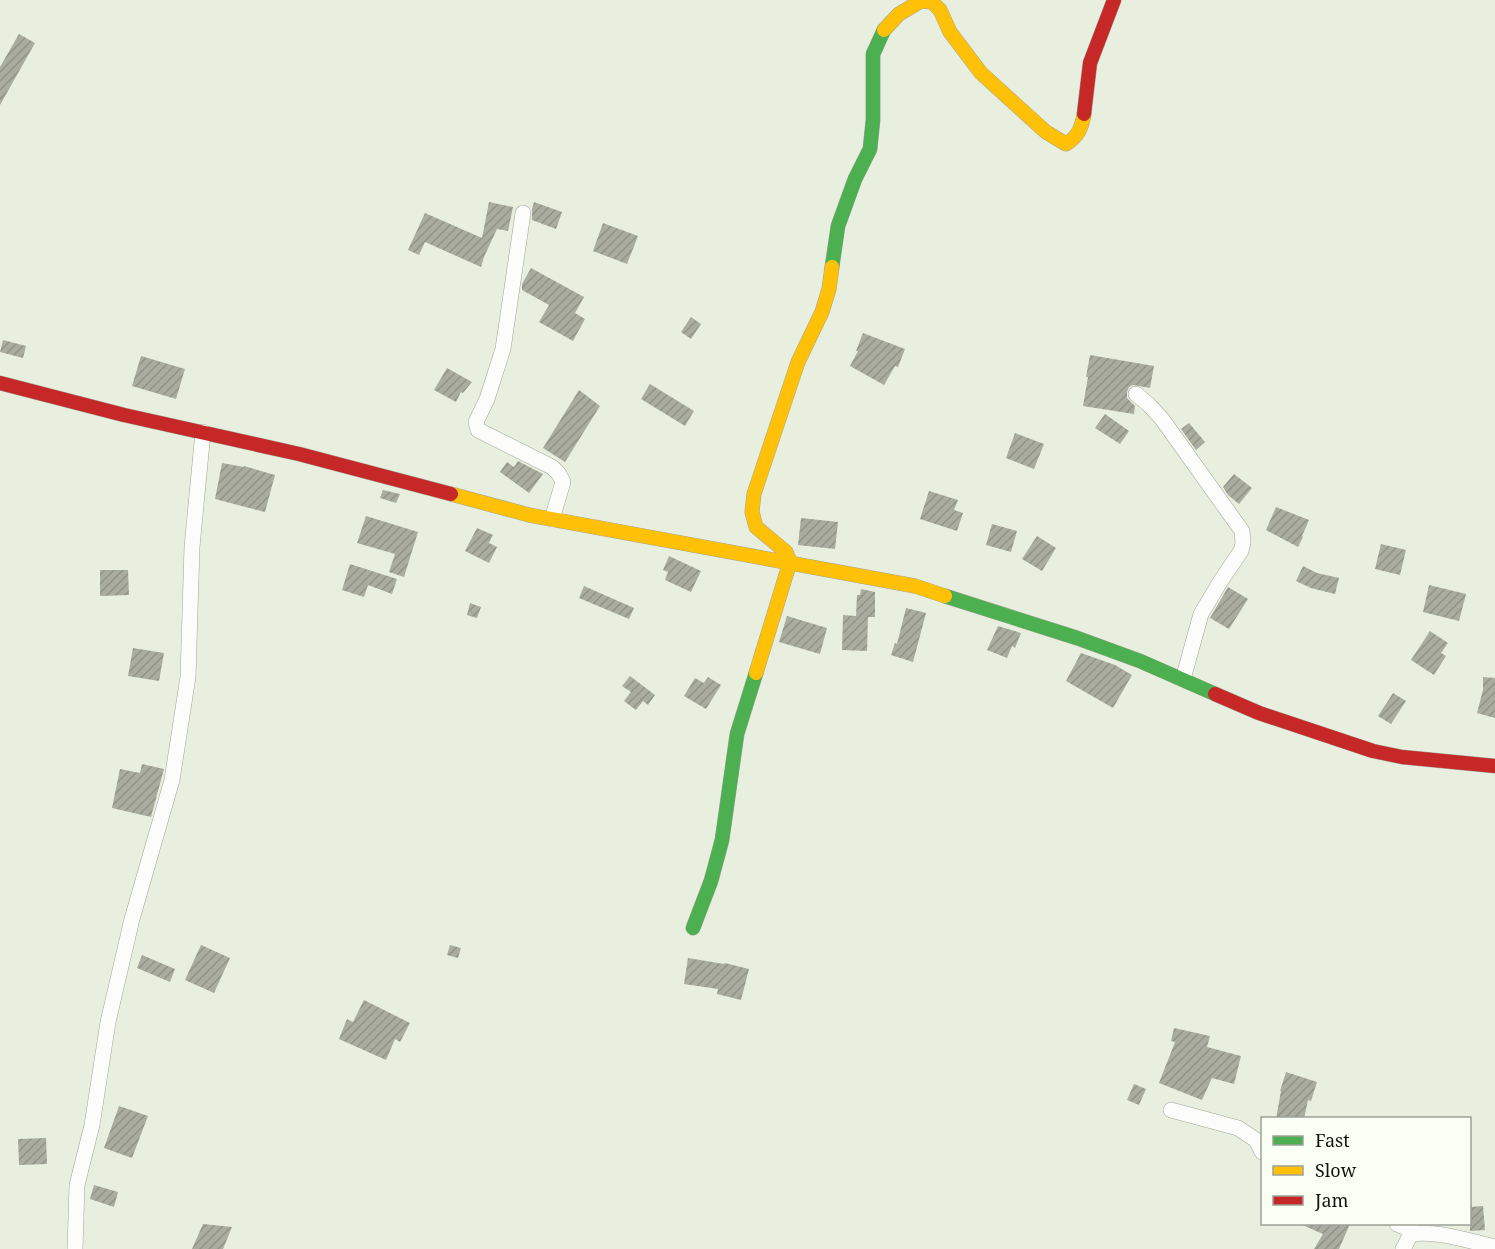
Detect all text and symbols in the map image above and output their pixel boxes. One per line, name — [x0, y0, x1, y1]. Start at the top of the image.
legend — [1261, 1117, 1471, 1225]
text: Fast — [1315, 1128, 1350, 1152]
text: Slow — [1315, 1158, 1357, 1182]
text: Jam — [1314, 1188, 1349, 1212]

